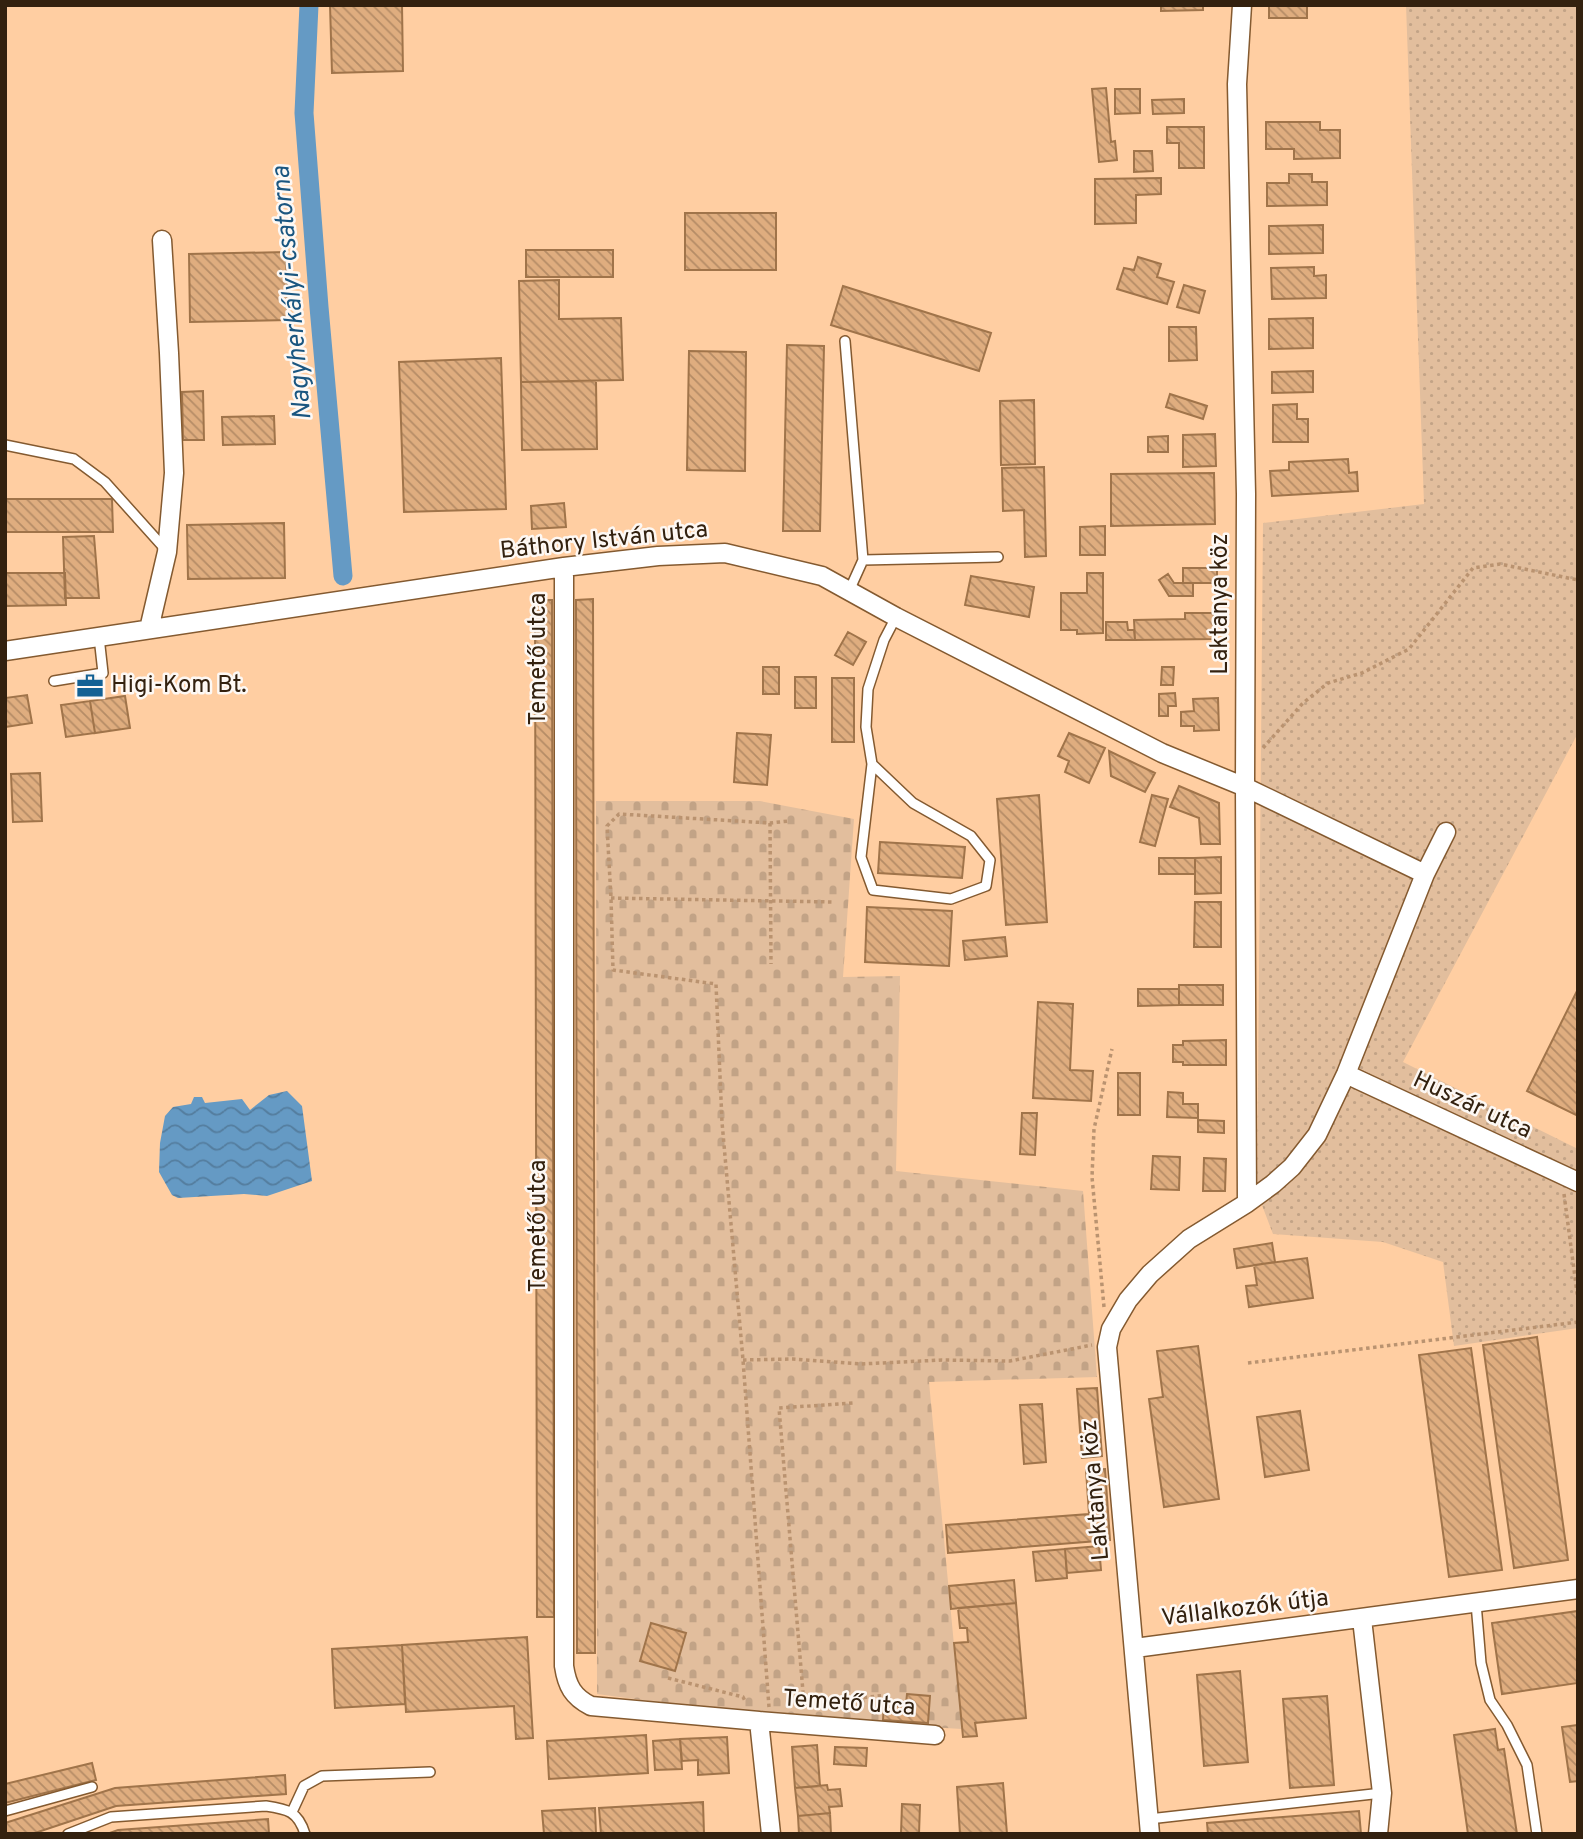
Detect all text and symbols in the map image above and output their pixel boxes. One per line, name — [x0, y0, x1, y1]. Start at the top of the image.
water label: Nagyherkályi-csatorna — [265, 164, 321, 421]
street label: Báthory István utca — [499, 515, 709, 567]
street label: Laktanya köz — [1206, 533, 1236, 675]
street label: Temető utca — [524, 593, 554, 725]
office icon: Higi-Kom Bt. — [75, 671, 105, 701]
place label: Higi-Kom Bt. — [111, 671, 247, 701]
street label: Huszár utca — [1408, 1065, 1536, 1147]
street label: Temető utca — [524, 1160, 554, 1292]
street label: Laktanya köz — [1075, 1418, 1117, 1562]
street label: Vállalkozók útja — [1160, 1584, 1330, 1634]
street label: Temető utca — [782, 1684, 916, 1724]

